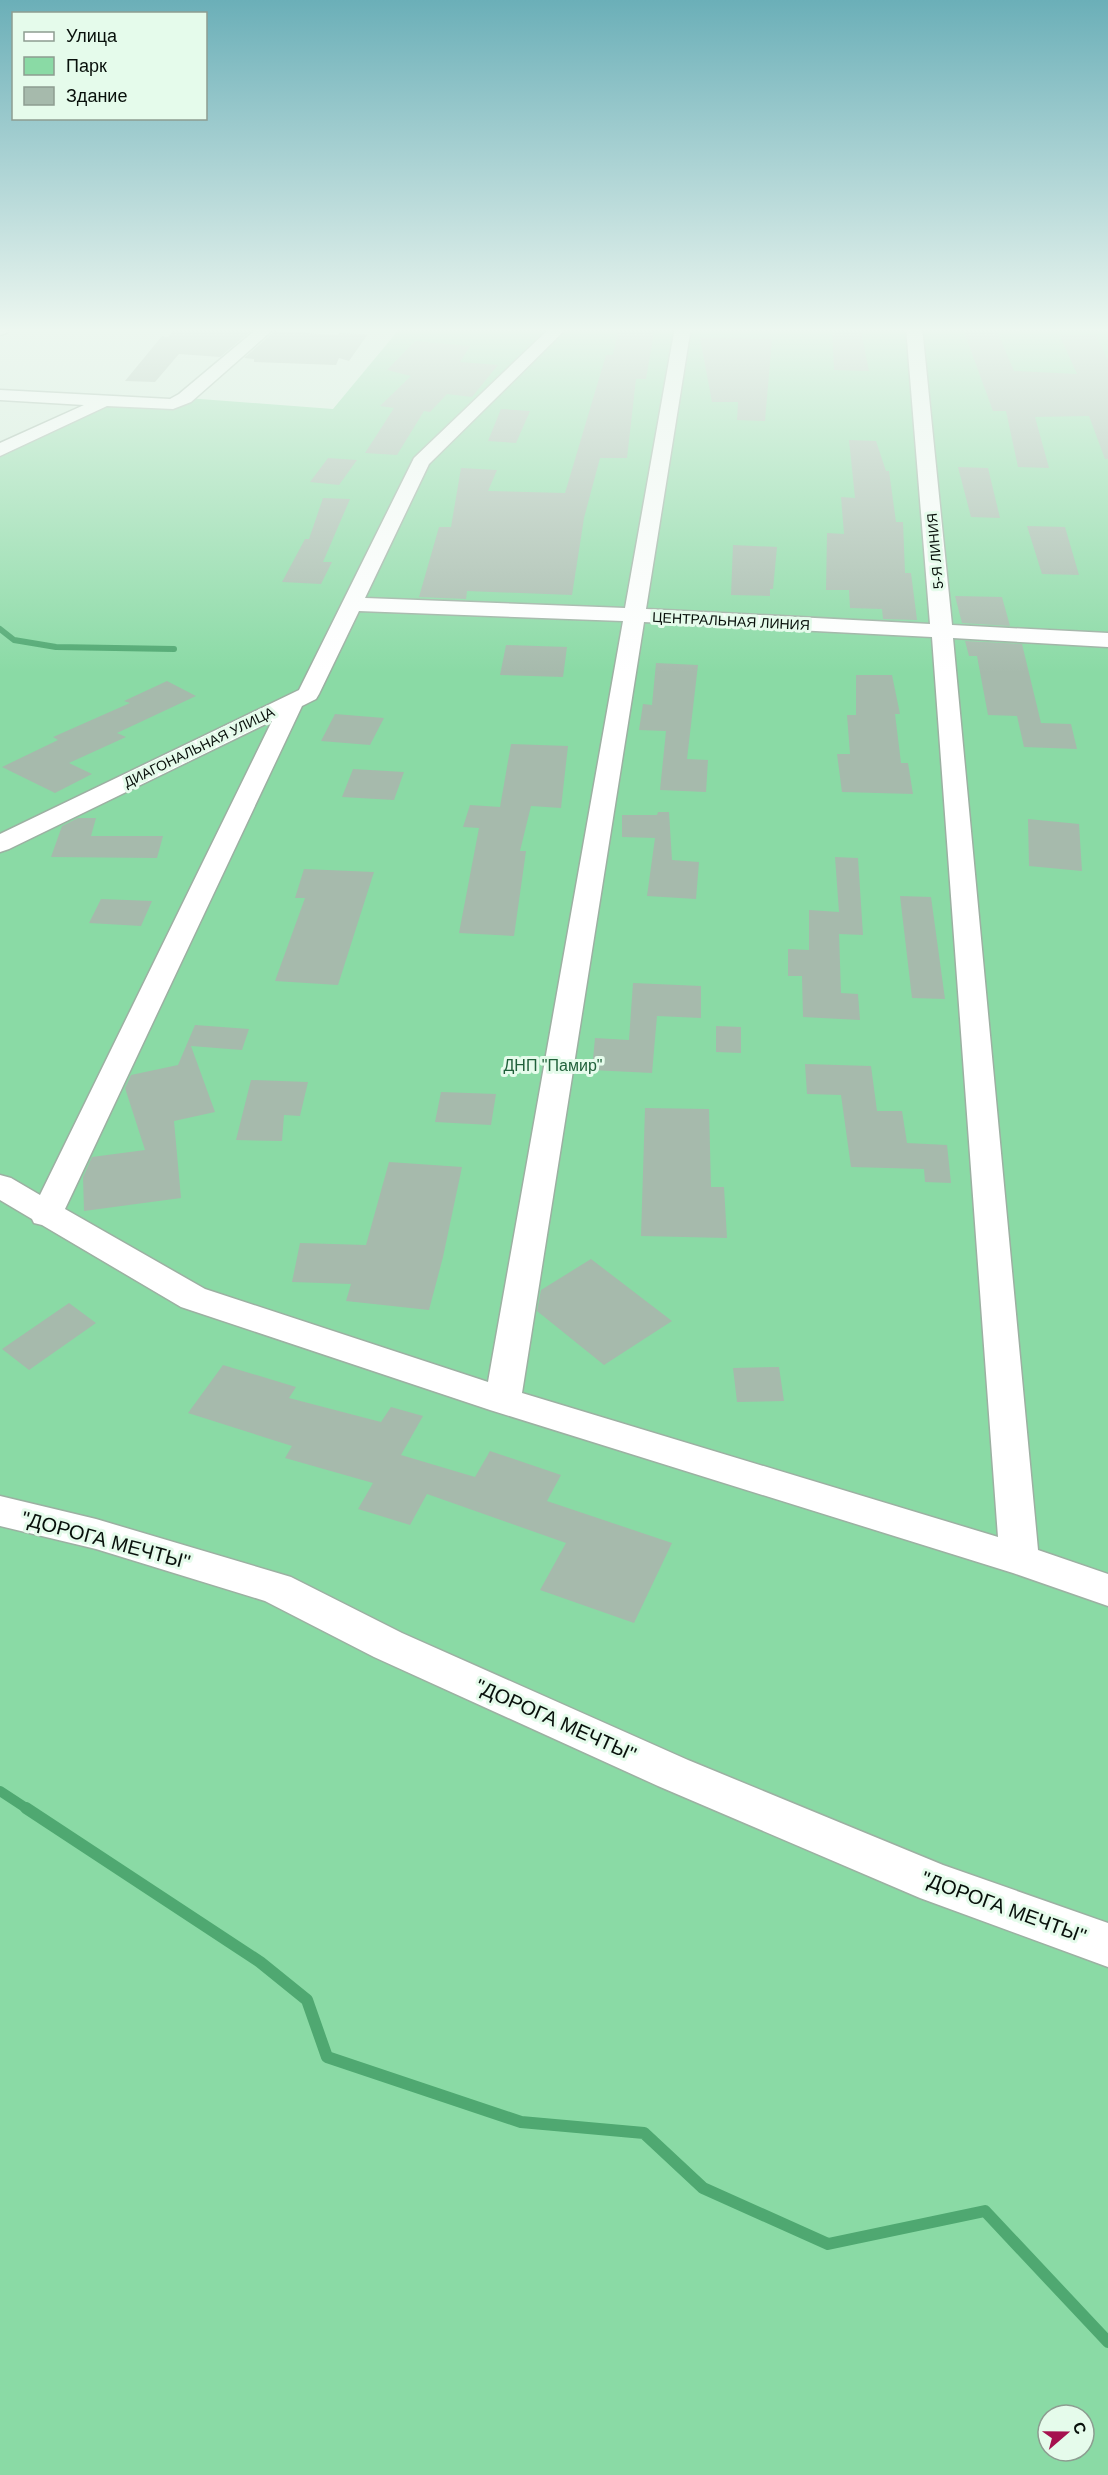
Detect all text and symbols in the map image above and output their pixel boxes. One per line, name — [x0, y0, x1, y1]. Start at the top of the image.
legend — [12, 12, 207, 120]
text: Улица — [66, 26, 118, 46]
text: Парк — [66, 56, 107, 76]
text: Здание — [66, 86, 127, 106]
street label: 5-Я ЛИНИЯ — [924, 512, 946, 590]
street label: ЦЕНТРАЛЬНАЯ ЛИНИЯ — [652, 609, 810, 633]
street label: ДИАГОНАЛЬНАЯ УЛИЦА — [121, 703, 277, 790]
park label: ДНП "Памир" — [504, 1057, 602, 1074]
street label: "ДОРОГА МЕЧТЫ'' — [19, 1507, 193, 1573]
street label: "ДОРОГА МЕЧТЫ'' — [472, 1675, 640, 1765]
street label: "ДОРОГА МЕЧТЫ'' — [919, 1867, 1089, 1947]
north arrow — [1036, 2403, 1096, 2463]
text: С — [1070, 2420, 1090, 2437]

